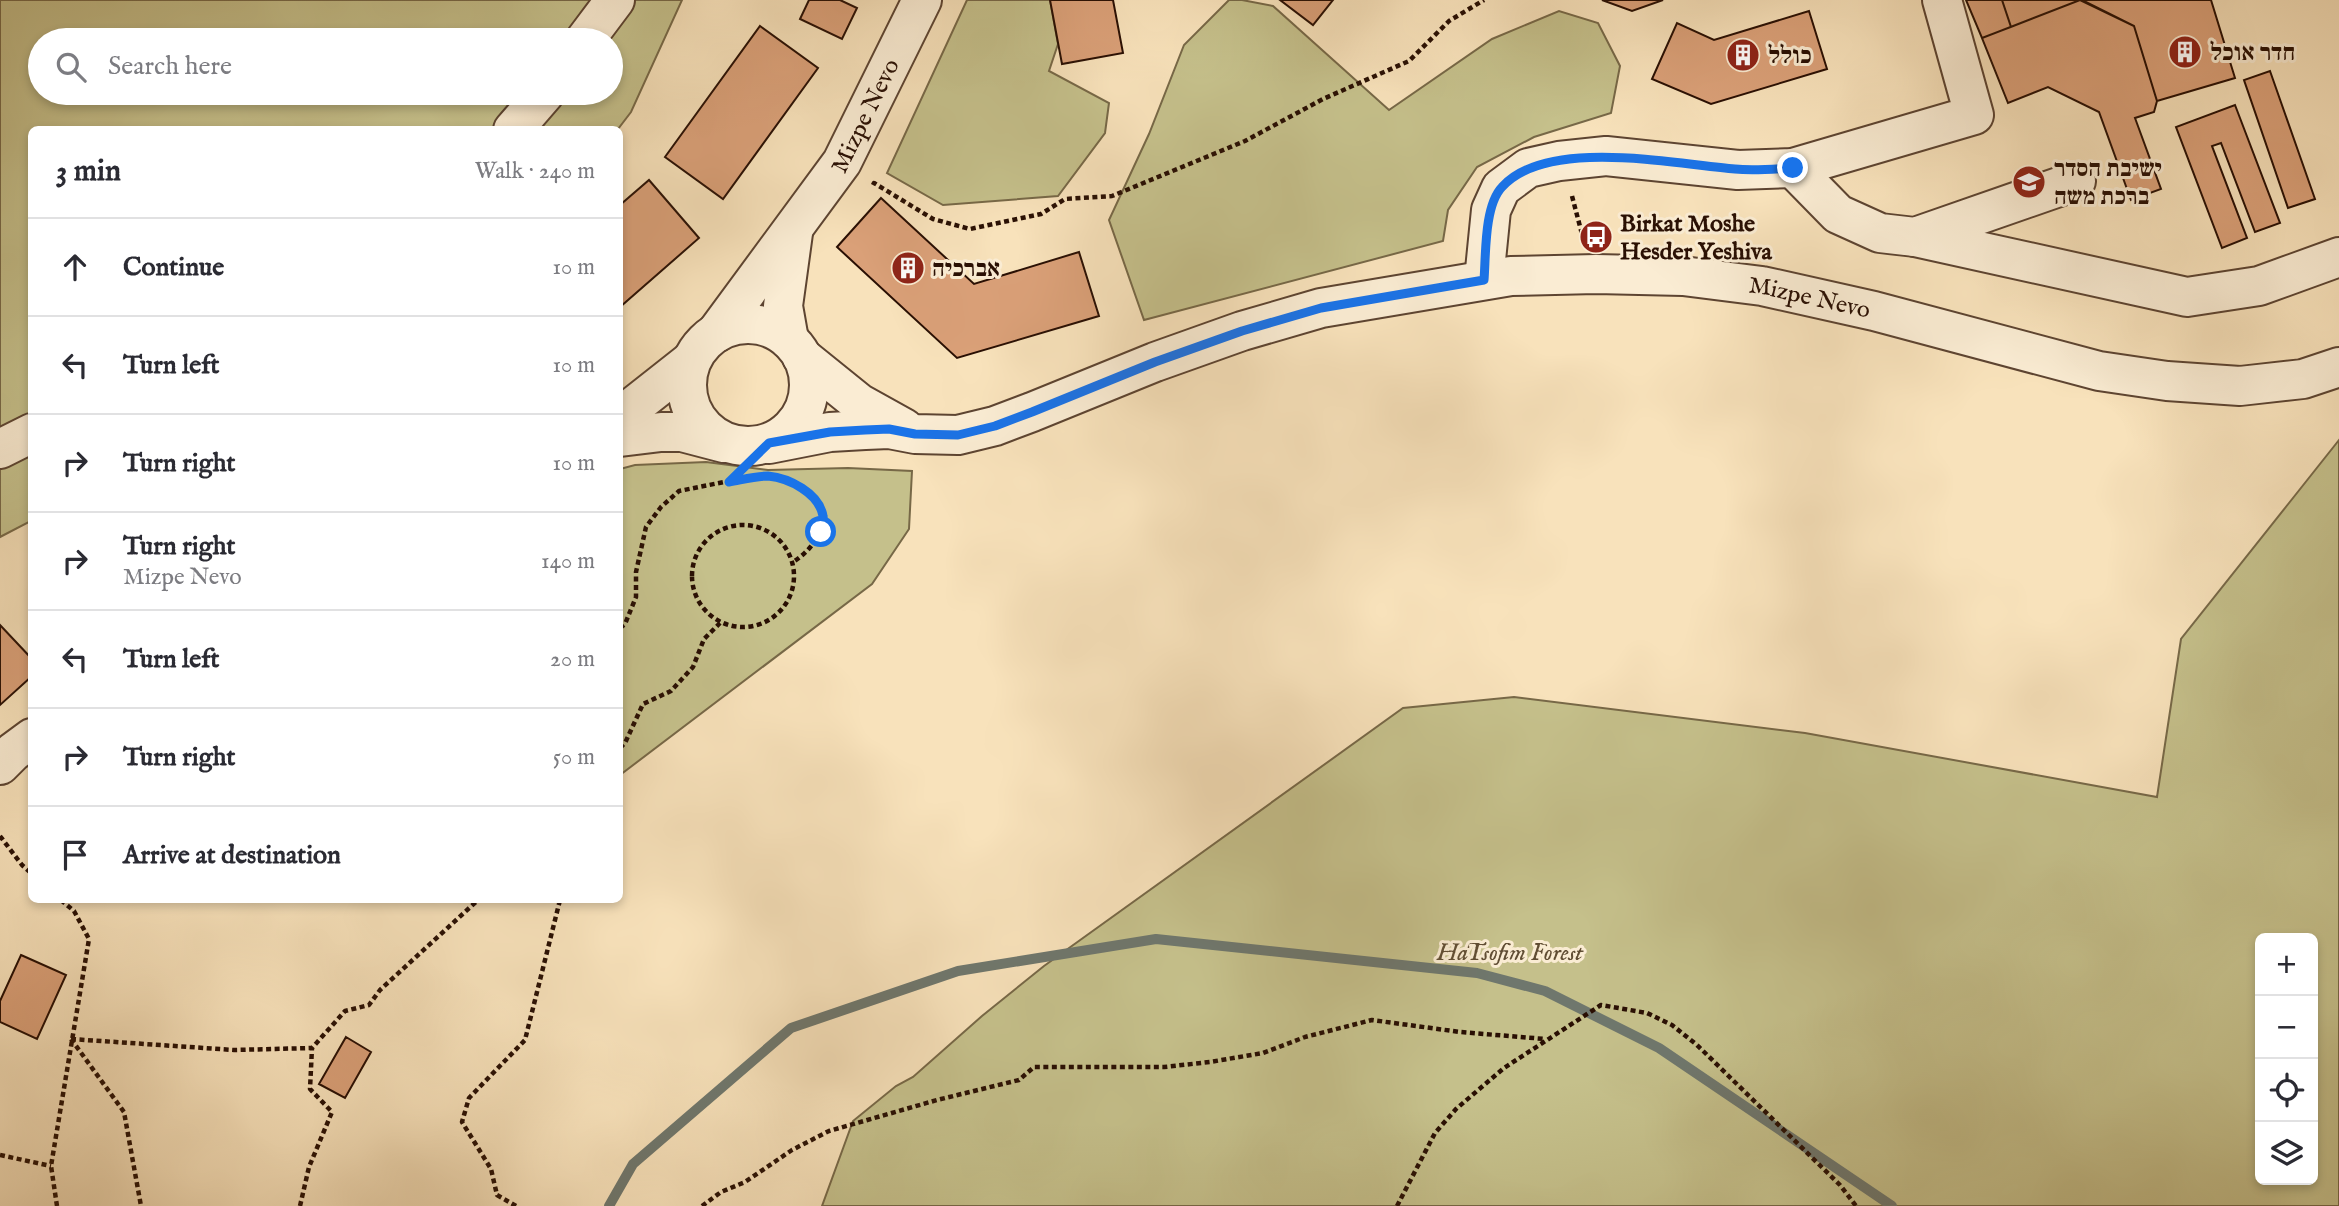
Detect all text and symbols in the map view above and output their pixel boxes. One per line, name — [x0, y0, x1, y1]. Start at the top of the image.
search box — [28, 28, 623, 105]
building icon: חדר אוכל — [2166, 33, 2204, 71]
building icon: כולל — [1724, 36, 1762, 74]
place label: חדר אוכל — [2210, 38, 2295, 69]
place label: כולל — [1768, 41, 1812, 72]
icon: search — [52, 48, 90, 86]
text: Search here — [108, 50, 232, 83]
street label: Mizpe Nevo — [825, 54, 908, 179]
route end — [1777, 152, 1808, 183]
text: 3 min — [56, 153, 121, 191]
place label: ישיבת הסדר ברכת משה — [2054, 154, 2162, 213]
text: Walk · 240 m — [475, 157, 595, 186]
school or university icon: ישיבת הסדר ברכת משה — [2010, 163, 2048, 201]
place label: Birkat Moshe Hesder Yeshiva — [1620, 209, 1773, 268]
bus stop icon: Birkat Moshe Hesder Yeshiva — [1577, 218, 1615, 256]
icon: ahead — [56, 248, 94, 286]
building icon: אברכיה — [889, 249, 927, 287]
text: Continue — [123, 251, 224, 284]
text: 10 m — [552, 253, 595, 282]
place label: אברכיה — [932, 254, 1000, 285]
street label: Mizpe Nevo — [1747, 270, 1873, 327]
icon: left — [56, 346, 94, 384]
text: Turn left — [123, 349, 220, 382]
text: 10 m — [552, 351, 595, 380]
icon: right — [56, 444, 94, 482]
text: Turn right — [123, 447, 236, 480]
text: 10 m — [552, 449, 595, 478]
route start — [805, 516, 836, 547]
text: Turn right — [123, 530, 236, 563]
icon: right — [56, 542, 94, 580]
text: 140 m — [541, 547, 595, 576]
text: Mizpe Nevo — [123, 563, 242, 592]
icon: left — [56, 640, 94, 678]
text: Turn left — [123, 643, 220, 676]
text: 20 m — [550, 645, 595, 674]
icon: right — [56, 738, 94, 776]
text: Turn right — [123, 741, 236, 774]
text: 50 m — [553, 743, 595, 772]
icon: arrive — [56, 836, 94, 874]
text: Arrive at destination — [123, 839, 341, 872]
map controls — [2255, 933, 2318, 1185]
button: + — [2255, 933, 2318, 996]
park label: HaTsofim Forest — [1436, 938, 1584, 969]
button: − — [2255, 996, 2318, 1059]
button: locate — [2255, 1059, 2318, 1122]
button: layers — [2255, 1122, 2318, 1185]

